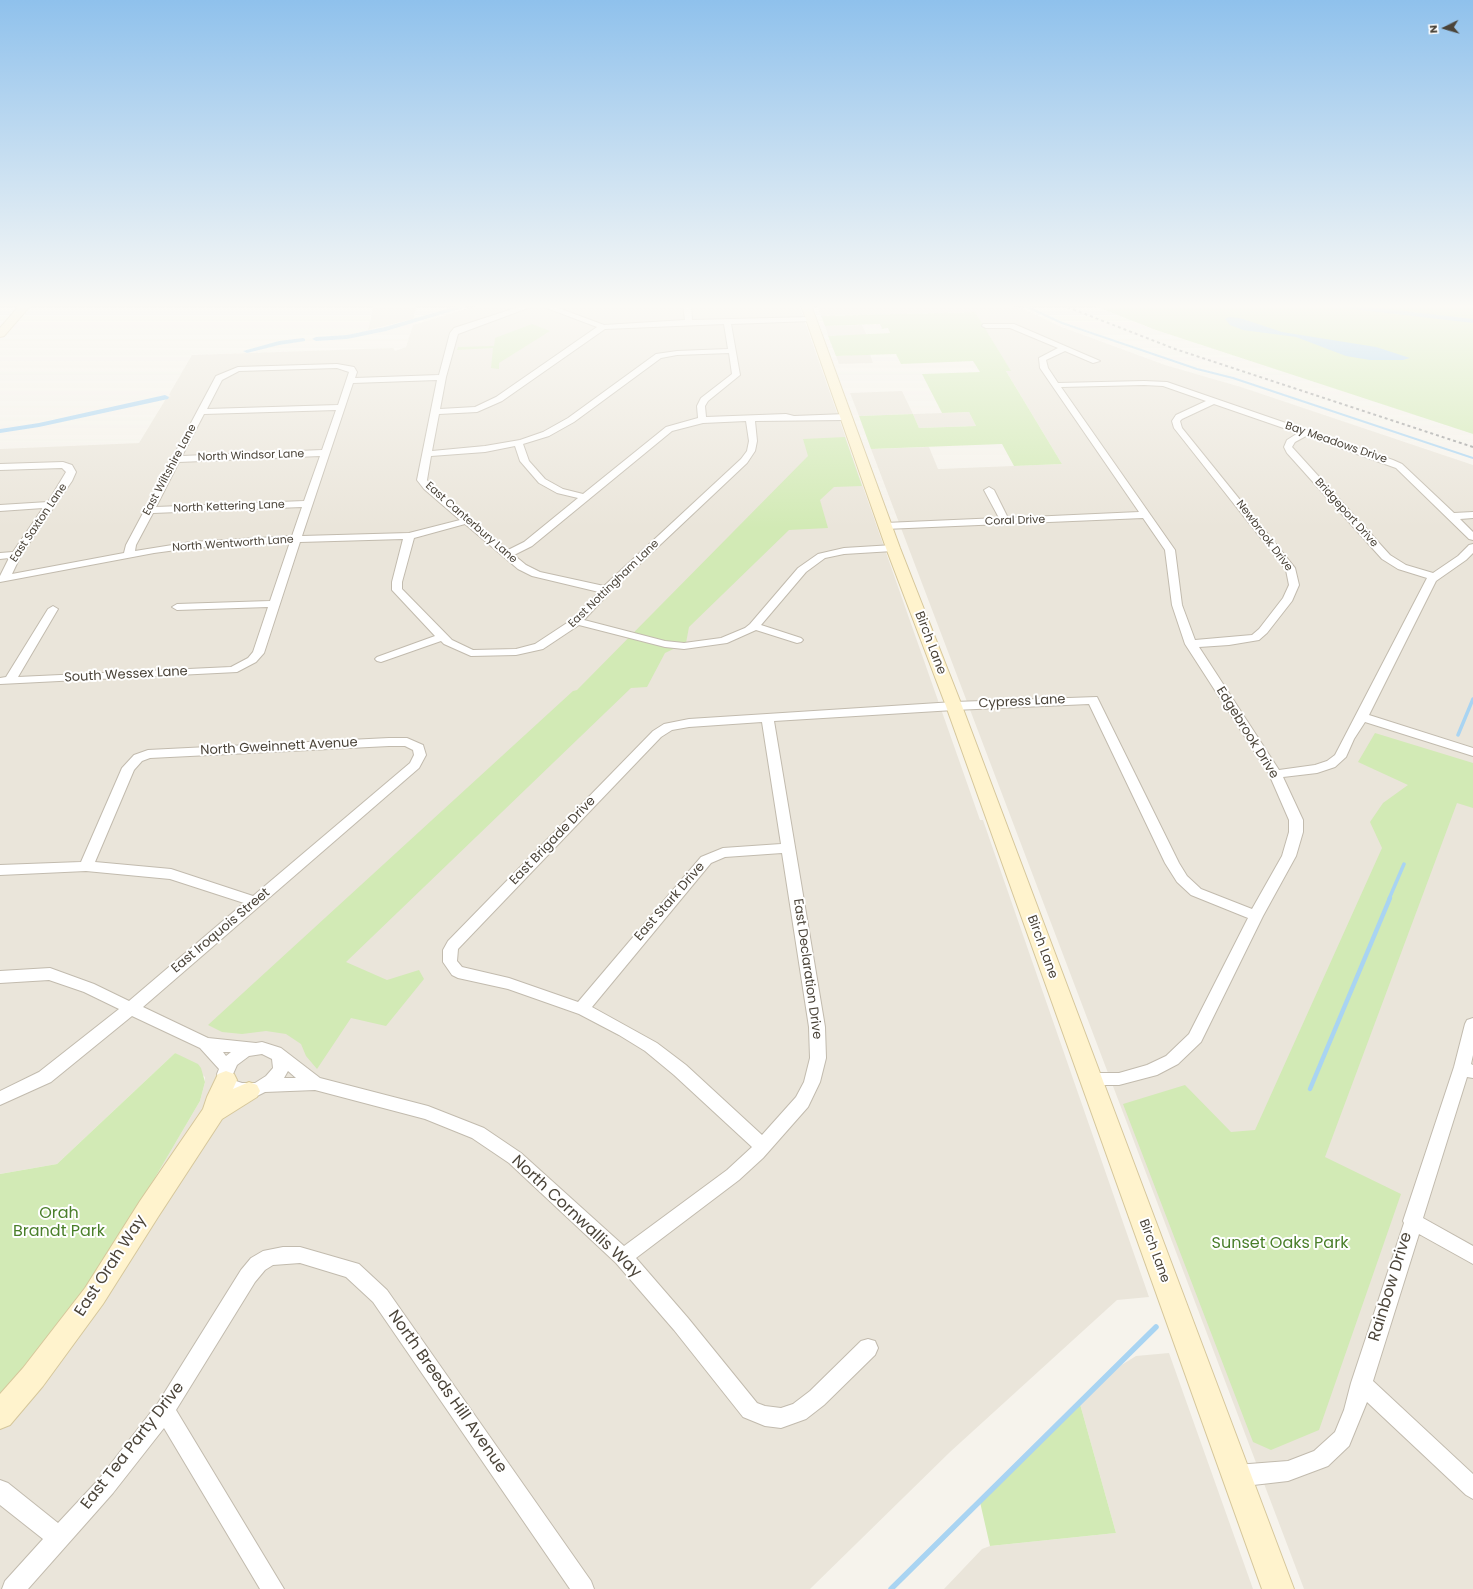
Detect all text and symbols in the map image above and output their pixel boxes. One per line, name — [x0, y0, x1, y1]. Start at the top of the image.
north arrow — [1425, 8, 1465, 48]
text: N — [1425, 24, 1441, 34]
street label: Bay Meadows Drive — [1283, 419, 1389, 467]
street label: East Wiltshire Lane — [140, 422, 200, 518]
street label: North Windsor Lane — [197, 448, 305, 464]
street label: Bridgeport Drive — [1312, 476, 1380, 550]
street label: East Canterbury Lane — [422, 480, 520, 566]
street label: East Saxton Lane — [8, 481, 70, 565]
street label: North Kettering Lane — [173, 498, 285, 516]
street label: Newbrook Drive — [1233, 498, 1295, 574]
street label: Coral Drive — [985, 513, 1045, 529]
street label: North Wentworth Lane — [172, 533, 294, 555]
street label: East Nottingham Lane — [566, 537, 662, 631]
street label: Birch Lane — [911, 609, 949, 677]
street label: South Wessex Lane — [64, 664, 188, 686]
street label: Edgebrook Drive — [1212, 684, 1282, 782]
street label: Cypress Lane — [978, 692, 1066, 712]
street label: North Gweinnett Avenue — [200, 735, 358, 759]
street label: East Brigade Drive — [507, 794, 599, 888]
street label: East Stark Drive — [632, 859, 708, 945]
street label: East Iroquois Street — [169, 885, 273, 977]
street label: East Declaration Drive — [789, 898, 825, 1040]
street label: Birch Lane — [1023, 913, 1061, 981]
street label: North Cornwallis Way — [507, 1152, 645, 1282]
park label: Orah Brandt Park — [13, 1204, 105, 1242]
street label: East Orah Way — [71, 1212, 151, 1320]
street label: Birch Lane — [1135, 1217, 1173, 1285]
street label: Rainbow Drive — [1365, 1230, 1417, 1344]
park label: Sunset Oaks Park — [1212, 1234, 1348, 1254]
street label: North Breeds Hill Avenue — [383, 1307, 511, 1477]
street label: East Tea Party Drive — [77, 1378, 189, 1514]

